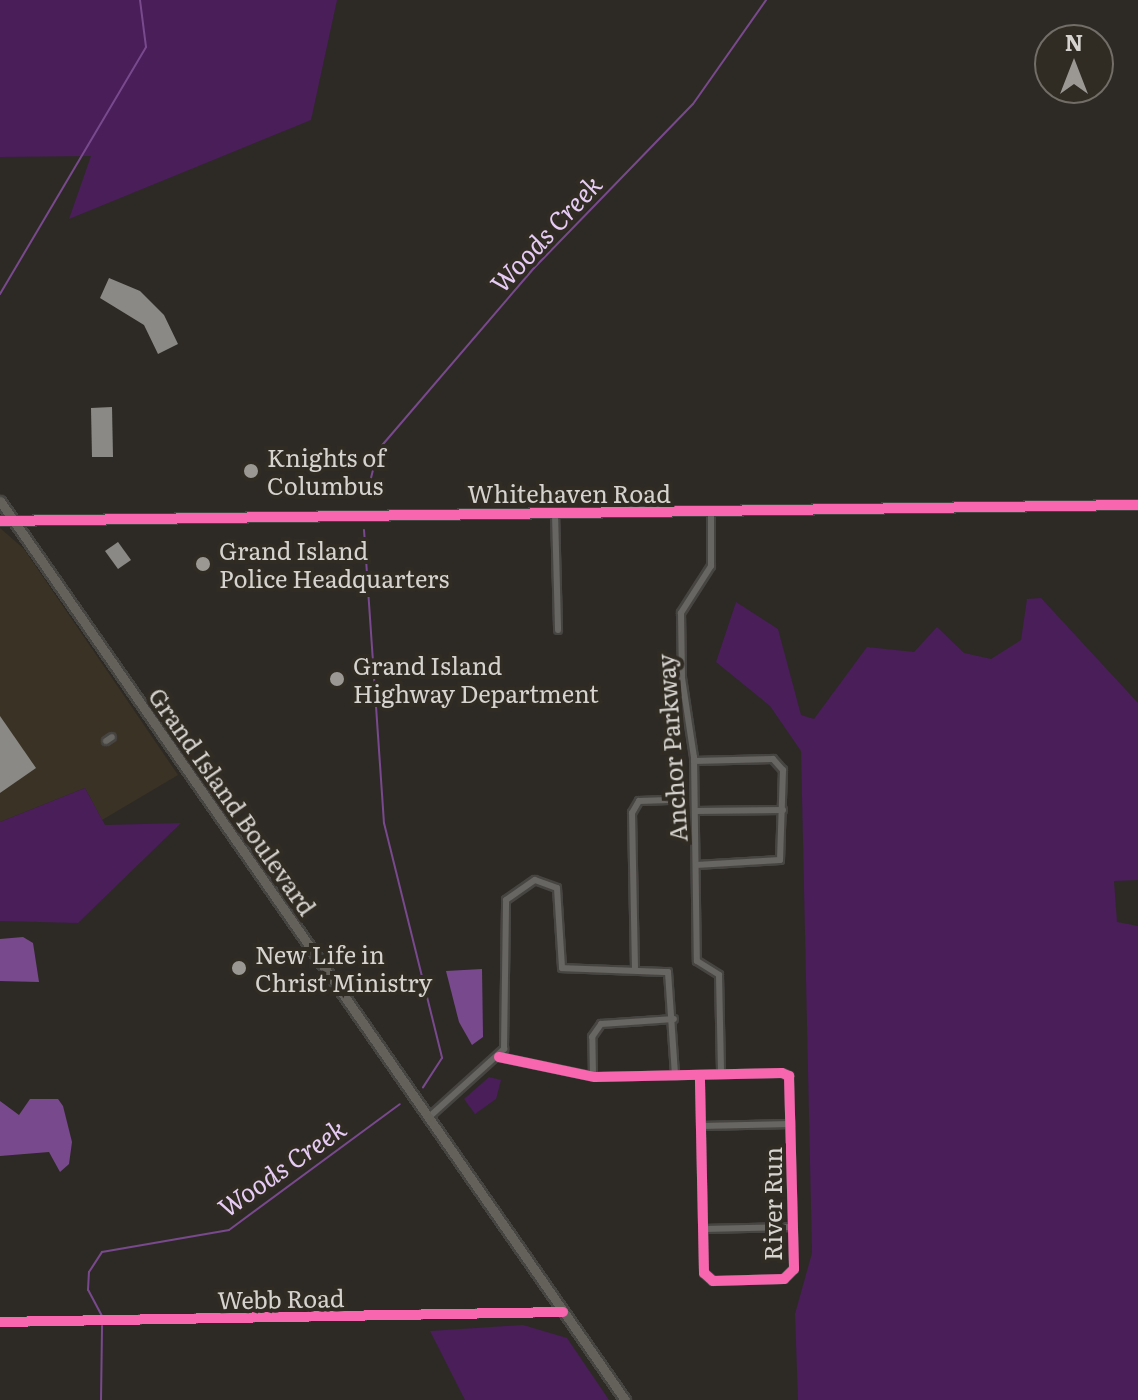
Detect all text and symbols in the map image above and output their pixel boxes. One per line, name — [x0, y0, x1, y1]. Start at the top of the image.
north arrow — [1034, 24, 1114, 104]
text: N — [1065, 25, 1083, 58]
water label: Woods Creek — [483, 168, 607, 298]
place label: Knights of Columbus — [267, 443, 385, 499]
marker: Knights of Columbus — [242, 462, 260, 480]
street label: Whitehaven Road — [467, 479, 671, 507]
place label: Grand Island Police Headquarters — [219, 536, 449, 592]
marker: Grand Island Police Headquarters — [194, 555, 212, 573]
place label: Grand Island Highway Department — [353, 651, 599, 707]
street label: Anchor Parkway — [650, 653, 692, 843]
marker: Grand Island Highway Department — [328, 670, 346, 688]
street label: Grand Island Boulevard — [143, 682, 323, 920]
place label: New Life in Christ Ministry — [255, 940, 432, 996]
marker: New Life in Christ Ministry — [230, 959, 248, 977]
water label: Woods Creek — [211, 1112, 351, 1222]
street label: River Run — [758, 1147, 786, 1261]
street label: Webb Road — [217, 1282, 345, 1314]

